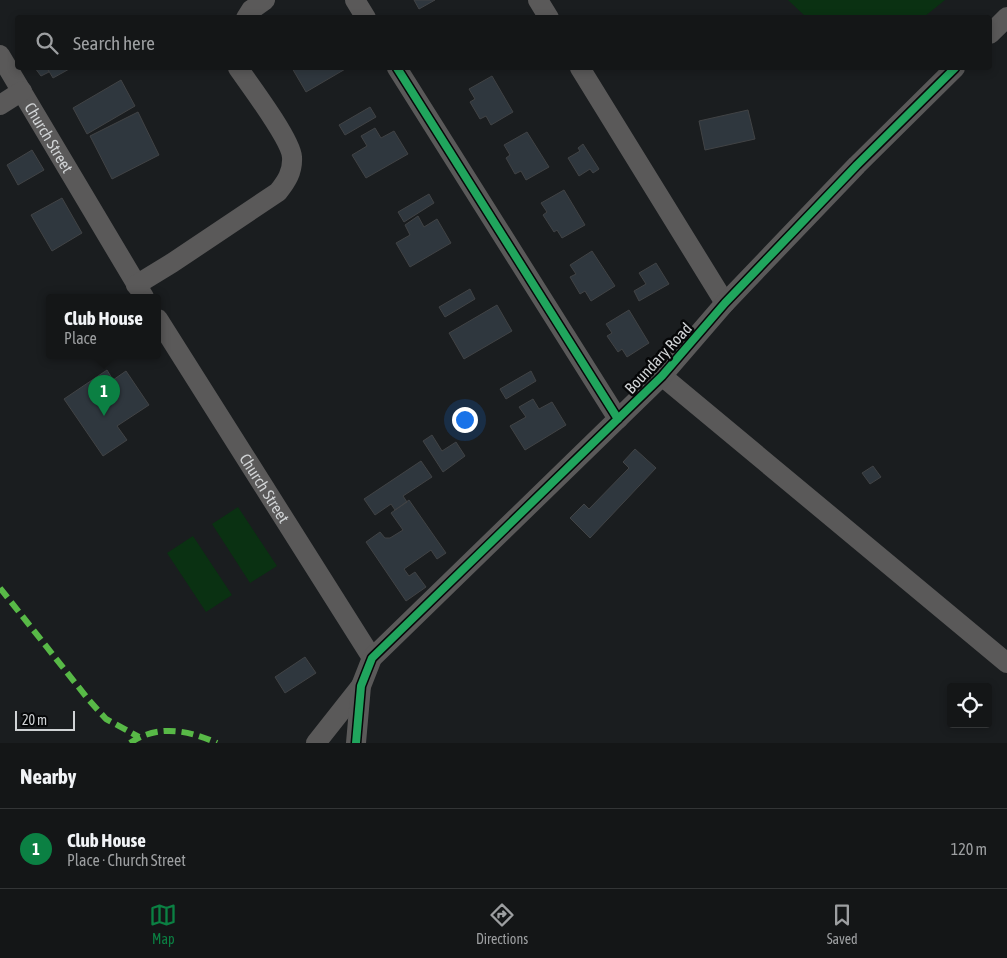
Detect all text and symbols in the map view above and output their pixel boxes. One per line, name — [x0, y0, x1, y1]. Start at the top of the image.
search box — [15, 15, 992, 70]
icon: search — [33, 29, 61, 57]
text: Search here — [73, 32, 155, 54]
street label: Church Street — [21, 99, 77, 176]
popup — [46, 294, 161, 359]
text: Club House — [64, 307, 143, 329]
street label: Boundary Road — [621, 319, 696, 398]
text: Place — [64, 329, 97, 347]
pin: 1 — [88, 375, 120, 416]
your location — [452, 407, 478, 433]
street label: Church Street — [236, 450, 294, 526]
map controls — [947, 683, 992, 728]
button: locate — [947, 683, 992, 728]
scale bar — [15, 708, 75, 731]
text: 20 m — [22, 712, 47, 728]
text: Nearby — [20, 764, 76, 788]
text: Club House — [67, 829, 146, 851]
text: 1 — [32, 840, 40, 858]
text: 120 m — [951, 840, 987, 858]
text: Place · Church Street — [67, 851, 186, 869]
tab: Map — [149, 901, 177, 947]
tab: Directions — [476, 901, 528, 947]
tab: Saved — [827, 901, 858, 947]

